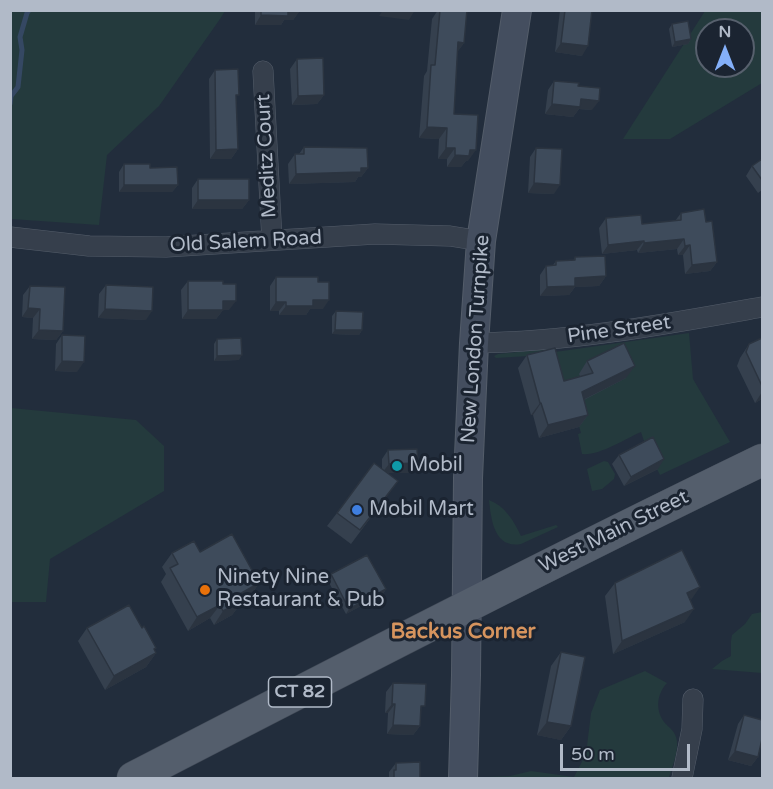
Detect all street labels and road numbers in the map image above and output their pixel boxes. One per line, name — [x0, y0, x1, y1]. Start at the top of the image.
street label: Meditz Court — [252, 93, 282, 219]
street label: Old Salem Road — [169, 226, 323, 258]
street label: New London Turnpike — [457, 234, 495, 444]
street label: Pine Street — [566, 311, 672, 349]
street label: West Main Street — [535, 485, 693, 579]
road number: CT 82 — [268, 677, 332, 707]

